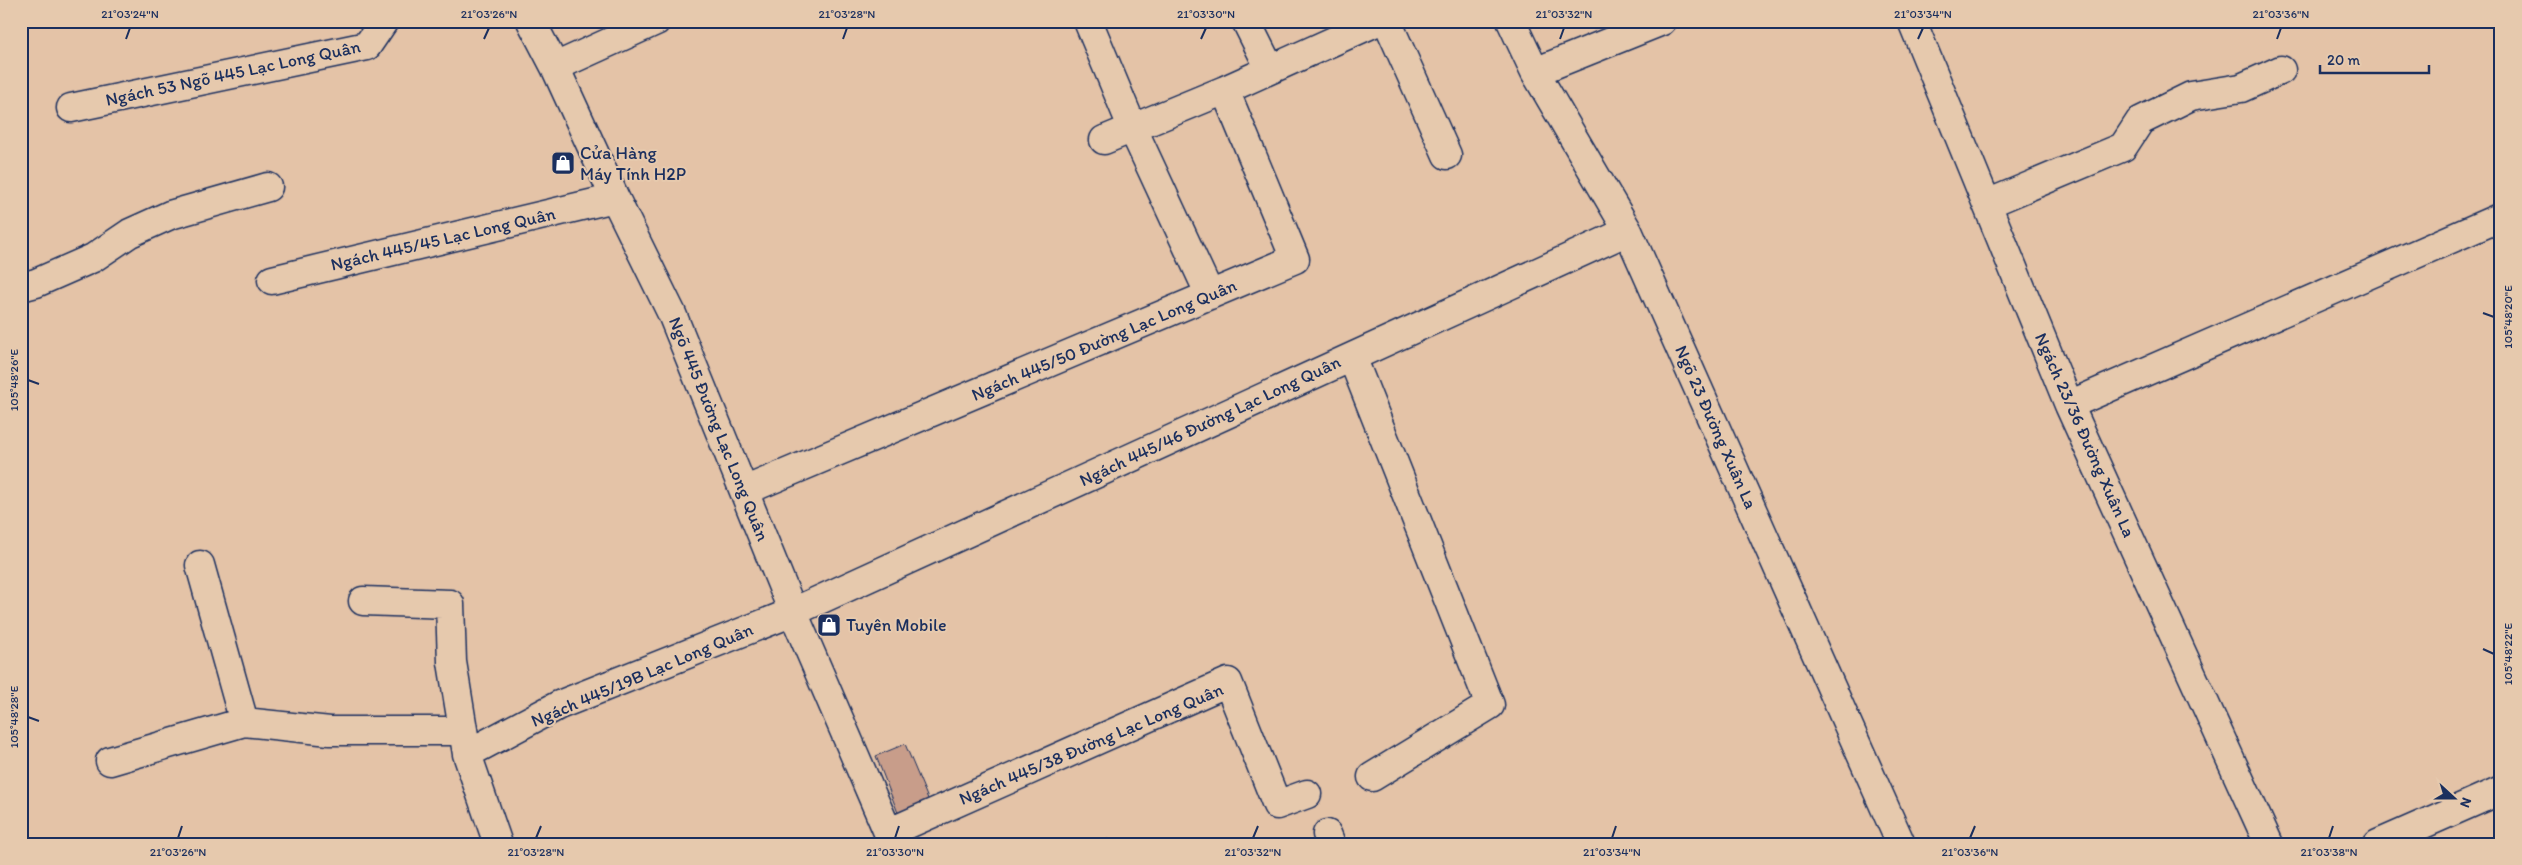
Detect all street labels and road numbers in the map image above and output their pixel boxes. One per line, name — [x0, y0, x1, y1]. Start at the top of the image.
street label: Ngách 53 Ngõ 445 Lạc Long Quân — [103, 35, 363, 111]
street label: Ngách 445/45 Lạc Long Quân — [328, 202, 558, 276]
street label: Ngách 445/50 Đường Lạc Long Quân — [968, 274, 1240, 406]
street label: Ngõ 445 Đường Lạc Long Quân — [664, 314, 774, 544]
street label: Ngách 23/36 Đường Xuân La — [2030, 329, 2140, 541]
street label: Ngõ 23 Đường Xuân La — [1670, 342, 1762, 512]
street label: Ngách 445/46 Đường Lạc Long Quân — [1076, 351, 1344, 491]
street label: Ngách 445/19B Lạc Long Quân — [528, 618, 756, 732]
street label: Ngách 445/38 Đường Lạc Long Quân — [956, 678, 1226, 810]

